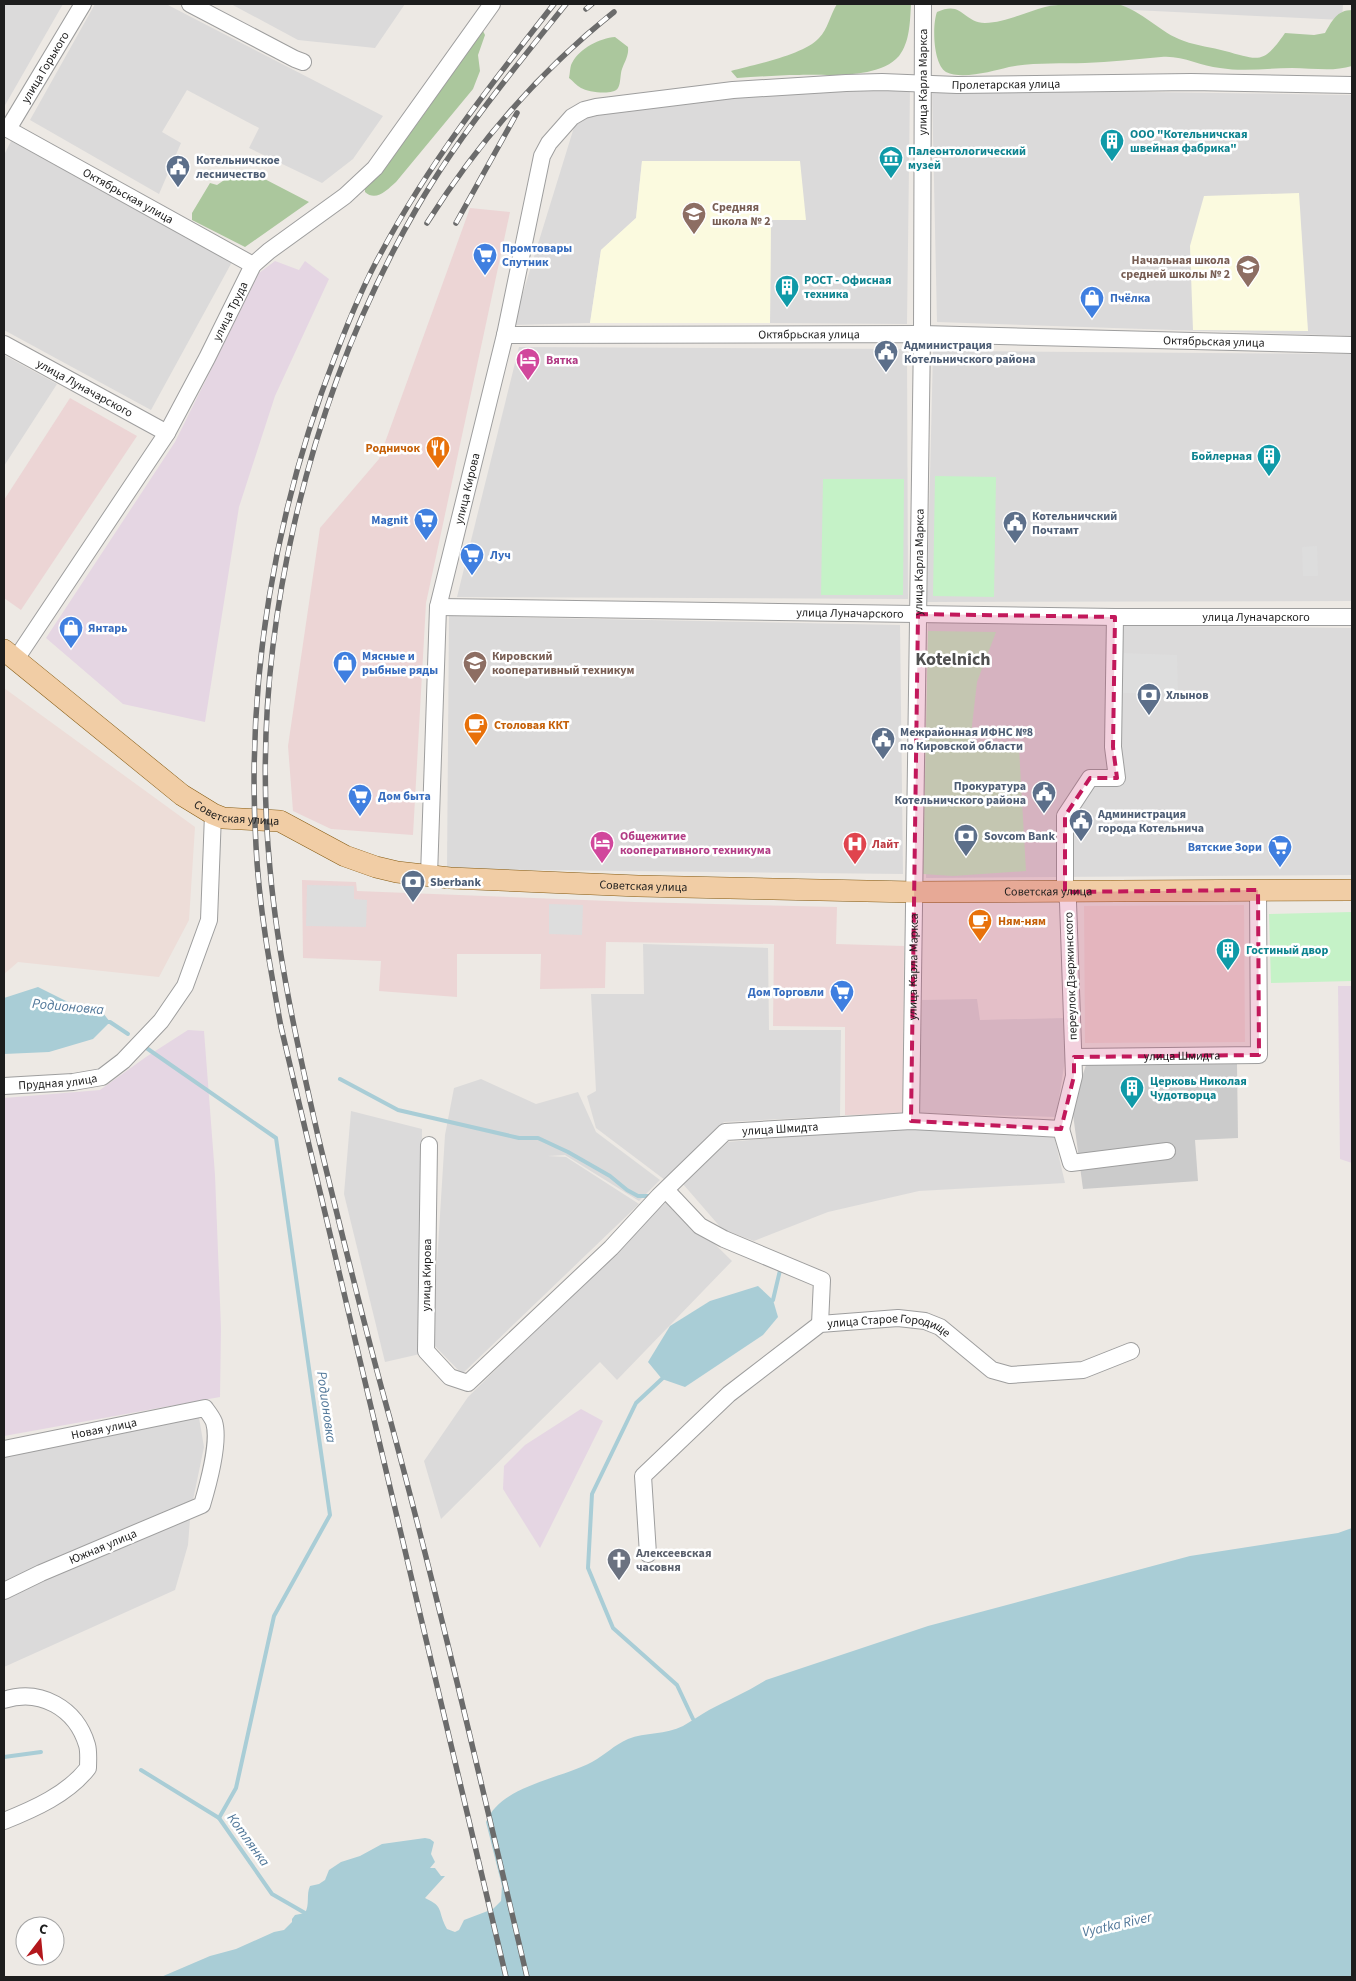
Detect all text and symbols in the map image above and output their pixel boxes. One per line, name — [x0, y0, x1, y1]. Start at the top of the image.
street label: улица Горького — [17, 28, 73, 106]
street label: улица Карла Маркса — [914, 29, 931, 136]
street label: Пролетарская улица — [951, 75, 1060, 94]
place label: ООО "Котельничская швейная фабрика" — [1130, 126, 1247, 157]
building icon: ООО "Котельничская швейная фабрика" — [1099, 128, 1125, 162]
place label: Палеонтологический музей — [908, 143, 1026, 174]
museum icon: Палеонтологический музей — [878, 145, 904, 179]
place label: Котельничское лесничество — [196, 152, 280, 183]
public building icon: Котельничское лесничество — [165, 154, 191, 188]
street label: Октябрьская улица — [80, 164, 177, 228]
place label: Средняя школа № 2 — [712, 199, 771, 230]
school or university icon: Средняя школа № 2 — [681, 201, 707, 235]
place label: Промтовары Спутник — [502, 240, 572, 271]
supermarket icon: Промтовары Спутник — [472, 242, 498, 276]
place label: Начальная школа средней школы № 2 — [1121, 252, 1230, 283]
school or university icon: Начальная школа средней школы № 2 — [1235, 254, 1261, 288]
place label: РОСТ - Офисная техника — [804, 272, 892, 303]
building icon: РОСТ - Офисная техника — [774, 274, 800, 308]
street label: улица Труда — [208, 279, 252, 344]
shop icon: Пчёлка — [1079, 285, 1105, 319]
place label: Пчёлка — [1110, 290, 1150, 307]
street label: Октябрьская улица — [758, 326, 860, 343]
street label: Октябрьская улица — [1163, 332, 1265, 351]
place label: Администрация Котельничского района — [903, 337, 1035, 368]
public building icon: Администрация Котельничского района — [873, 339, 899, 373]
hotel icon: Вятка — [515, 347, 541, 381]
place label: Вятка — [546, 352, 578, 369]
street label: улица Луначарского — [34, 355, 136, 421]
restaurant icon: Родничок — [425, 435, 451, 469]
place label: Родничок — [366, 440, 420, 457]
building icon: Бойлерная — [1256, 443, 1282, 477]
place label: Бойлерная — [1191, 448, 1252, 465]
street label: улица Кирова — [450, 451, 484, 526]
supermarket icon: Magnit — [413, 507, 439, 541]
street label: улица Карла Маркса — [910, 508, 928, 616]
place label: Котельничский Почтамт — [1032, 508, 1117, 539]
public building icon: Котельничский Почтамт — [1002, 510, 1028, 544]
place label: Magnit — [371, 512, 408, 529]
supermarket icon: Луч — [459, 542, 485, 576]
place label: Луч — [489, 547, 511, 564]
street label: улица Луначарского — [796, 604, 904, 622]
street label: улица Луначарского — [1202, 609, 1310, 626]
shop icon: Янтарь — [58, 615, 84, 649]
place label: Янтарь — [88, 620, 127, 637]
district label: Kotelnich — [915, 647, 991, 672]
place label: Мясные и рыбные ряды — [362, 648, 438, 679]
place label: Кировский кооперативный техникум — [492, 648, 634, 679]
shop icon: Мясные и рыбные ряды — [332, 650, 358, 684]
school or university icon: Кировский кооперативный техникум — [462, 650, 488, 684]
bank icon: Хлынов — [1136, 682, 1162, 716]
place label: Хлынов — [1166, 687, 1209, 704]
cafe icon: Столовая ККТ — [463, 712, 489, 746]
place label: Столовая ККТ — [494, 717, 570, 734]
place label: Межрайонная ИФНС №8 по Кировской области — [900, 724, 1033, 755]
public building icon: Межрайонная ИФНС №8 по Кировской области — [870, 726, 896, 760]
place label: Прокуратура Котельничского района — [895, 778, 1026, 809]
public building icon: Прокуратура Котельничского района — [1031, 780, 1057, 814]
supermarket icon: Дом быта — [347, 783, 373, 817]
place label: Дом быта — [378, 788, 431, 805]
street label: Советская улица — [191, 796, 280, 829]
place label: Администрация города Котельнича — [1097, 806, 1204, 837]
public building icon: Администрация города Котельнича — [1068, 808, 1094, 842]
bank icon: Sovcom Bank — [953, 823, 979, 857]
place label: Общежитие кооперативного техникума — [620, 828, 771, 859]
place label: Sovcom Bank — [984, 828, 1055, 845]
hotel icon: Общежитие кооперативного техникума — [589, 830, 615, 864]
hospital icon: Лайт — [842, 831, 868, 865]
supermarket icon: Вятские Зори — [1267, 834, 1293, 868]
place label: Лайт — [871, 836, 899, 853]
place label: Вятские Зори — [1188, 839, 1262, 856]
bank icon: Sberbank — [400, 869, 426, 903]
place label: Sberbank — [430, 874, 481, 891]
street label: Советская улица — [599, 876, 688, 896]
street label: Советская улица — [1004, 883, 1092, 900]
cafe icon: Ням-ням — [967, 908, 993, 942]
street label: переулок Дзержинского — [1060, 912, 1082, 1040]
street label: улица Карла Маркса — [904, 913, 922, 1021]
place label: Ням-ням — [998, 913, 1046, 930]
building icon: Гостиный двор — [1215, 937, 1241, 971]
place label: Гостиный двор — [1246, 942, 1329, 959]
supermarket icon: Дом Торговли — [829, 979, 855, 1013]
place label: Дом Торговли — [748, 984, 824, 1001]
water label: Родионовка — [31, 994, 105, 1020]
street label: улица Шмидта — [1144, 1047, 1220, 1065]
street label: Прудная улица — [18, 1069, 99, 1094]
place label: Церковь Николая Чудотворца — [1150, 1073, 1247, 1104]
building icon: Церковь Николая Чудотворца — [1119, 1075, 1145, 1109]
street label: улица Шмидта — [742, 1118, 819, 1139]
street label: улица Кирова — [418, 1238, 436, 1312]
street label: улица Старое Городище — [827, 1310, 954, 1341]
water label: Родионовка — [311, 1370, 341, 1444]
street label: Новая улица — [70, 1414, 138, 1444]
street label: Южная улица — [67, 1525, 139, 1569]
place label: Алексеевская часовня — [635, 1545, 711, 1576]
church icon: Алексеевская часовня — [606, 1547, 632, 1581]
water label: Котлянка — [222, 1809, 275, 1871]
water label: Vyatka River — [1080, 1907, 1155, 1943]
north arrow — [15, 1916, 65, 1966]
text: С — [37, 1919, 50, 1940]

